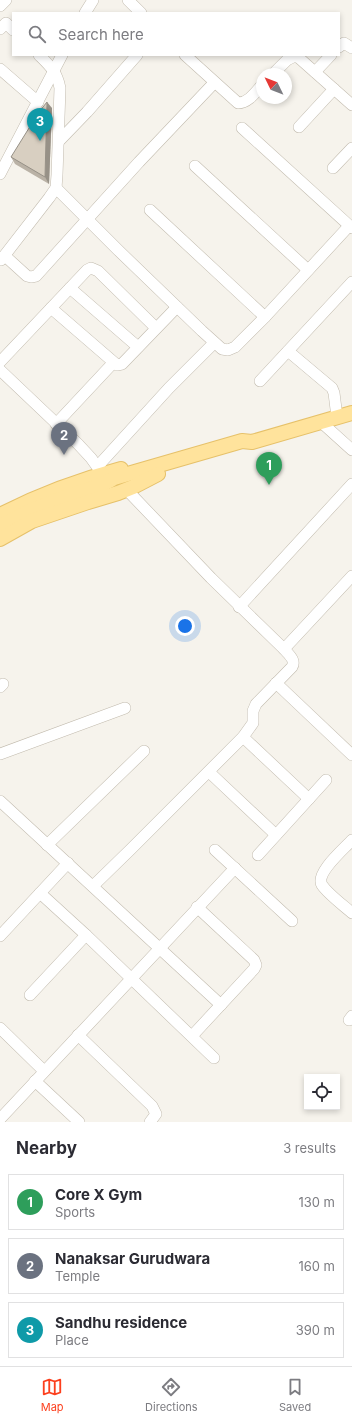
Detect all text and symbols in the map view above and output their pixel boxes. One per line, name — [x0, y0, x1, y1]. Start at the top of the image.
search box — [12, 12, 340, 56]
icon: search — [26, 23, 48, 45]
text: Search here — [58, 25, 144, 44]
north arrow — [256, 68, 292, 104]
pin: 3 — [27, 108, 53, 141]
pin: 2 — [51, 422, 77, 455]
pin: 1 — [256, 452, 282, 485]
your location — [175, 616, 195, 636]
map controls — [304, 1074, 340, 1110]
button: locate — [304, 1074, 340, 1110]
text: Nearby — [16, 1138, 77, 1158]
text: 3 results — [283, 1140, 336, 1156]
text: Core X Gym — [55, 1185, 142, 1204]
text: 1 — [27, 1194, 33, 1210]
text: 130 m — [298, 1194, 335, 1210]
text: Sports — [55, 1204, 95, 1220]
text: Nanaksar Gurudwara — [55, 1249, 210, 1268]
text: 2 — [26, 1258, 34, 1274]
text: 160 m — [298, 1258, 335, 1274]
text: Temple — [55, 1268, 100, 1284]
text: Sandhu residence — [55, 1313, 187, 1332]
text: 3 — [26, 1322, 34, 1338]
text: 390 m — [296, 1322, 335, 1338]
text: Place — [55, 1332, 89, 1348]
tab: Map — [41, 1376, 64, 1414]
tab: Directions — [145, 1376, 198, 1414]
tab: Saved — [279, 1376, 311, 1414]

